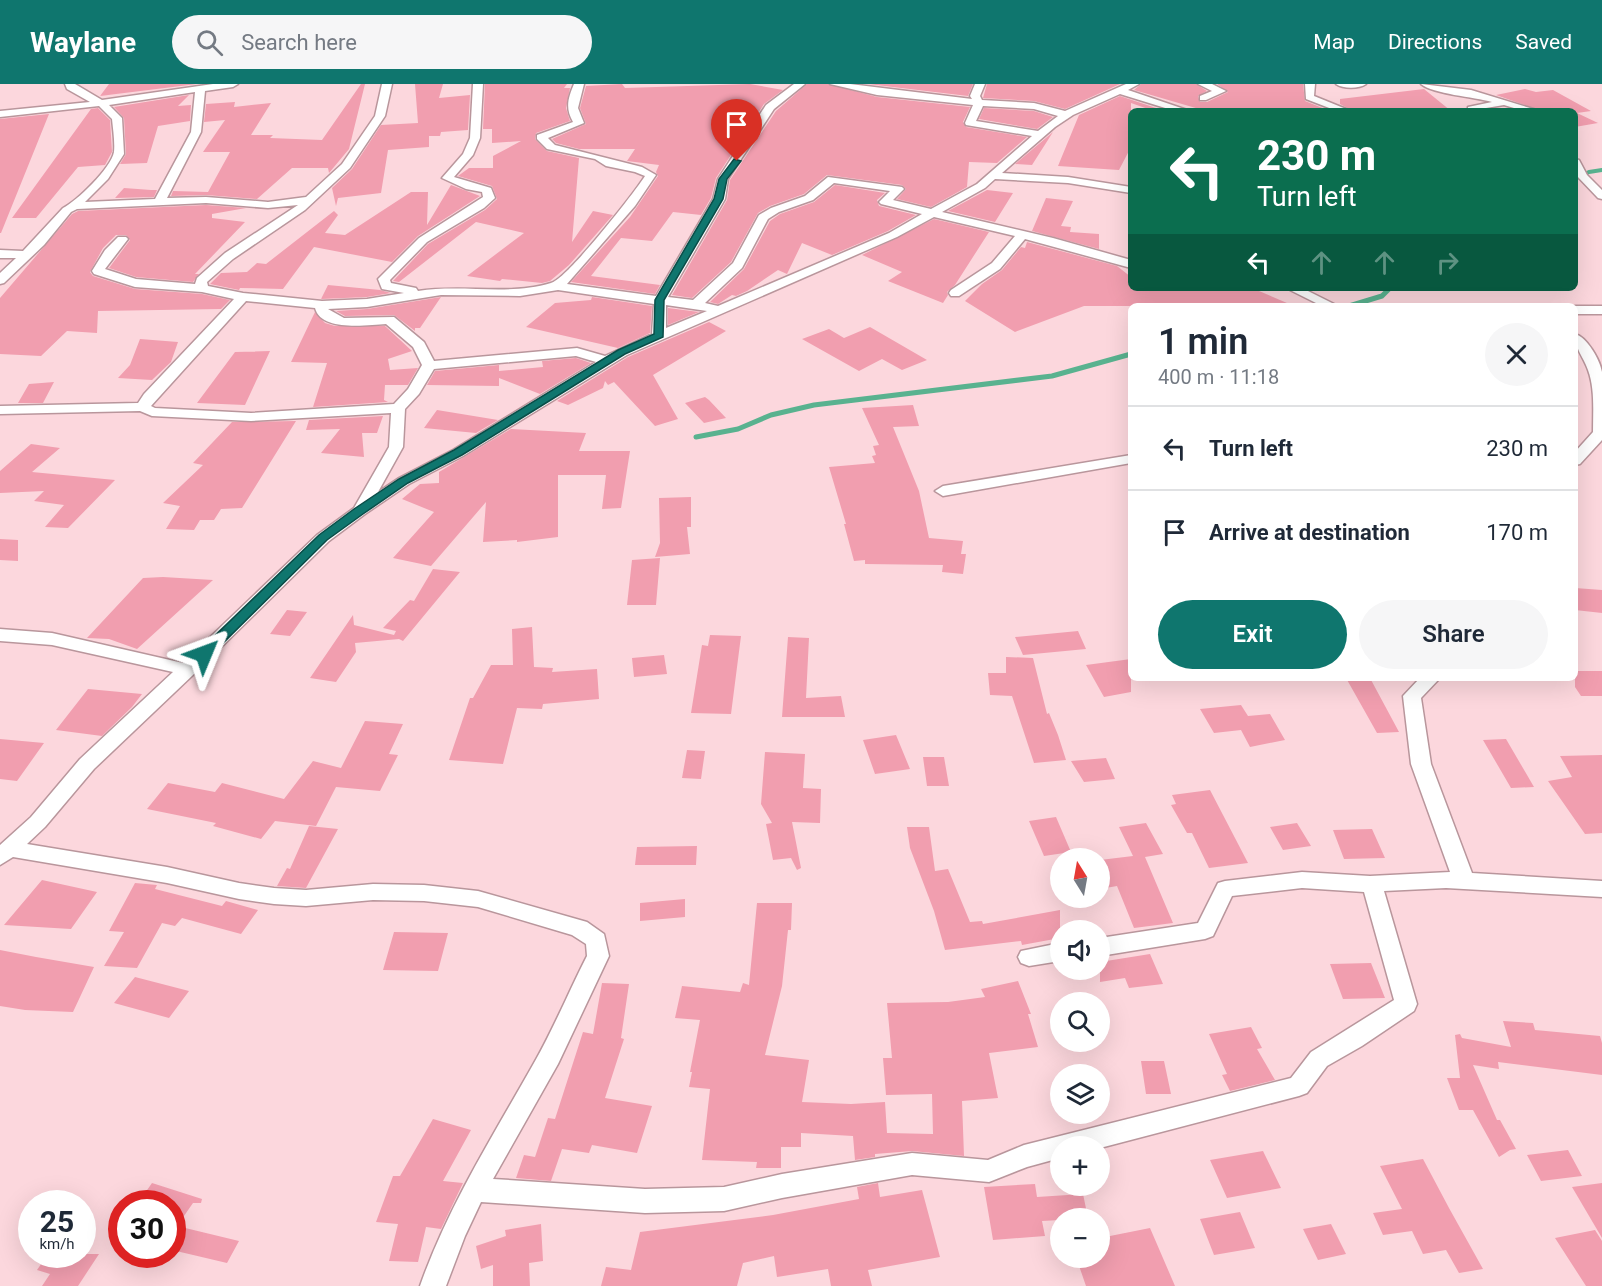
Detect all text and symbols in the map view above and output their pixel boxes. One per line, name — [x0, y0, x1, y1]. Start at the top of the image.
search box — [172, 15, 592, 69]
text: Waylane — [30, 26, 136, 59]
icon: search — [193, 26, 226, 59]
text: Search here — [241, 30, 357, 55]
text: Map — [1313, 30, 1355, 54]
text: Directions — [1388, 30, 1482, 54]
text: Saved — [1515, 30, 1572, 54]
pin — [711, 99, 762, 161]
icon: arrive — [720, 108, 753, 141]
text: 230 m — [1257, 131, 1376, 180]
icon: left — [1158, 132, 1236, 210]
text: Turn left — [1257, 181, 1357, 213]
icon: left — [1242, 246, 1275, 279]
icon: ahead — [1305, 246, 1338, 279]
icon: ahead — [1368, 246, 1401, 279]
icon: right — [1431, 246, 1464, 279]
text: 1 min — [1158, 321, 1248, 363]
button: close — [1485, 323, 1548, 386]
text: 400 m · 11:18 — [1158, 365, 1279, 389]
icon: left — [1158, 432, 1191, 465]
text: Turn left — [1209, 436, 1293, 461]
text: 230 m — [1486, 436, 1548, 461]
icon: arrive — [1158, 516, 1191, 549]
text: Arrive at destination — [1209, 520, 1410, 545]
text: 170 m — [1486, 520, 1548, 545]
button: Exit — [1158, 600, 1347, 669]
button: Share — [1359, 600, 1548, 669]
position arrow — [172, 622, 236, 686]
north arrow — [1050, 848, 1110, 908]
map controls — [1050, 848, 1110, 1268]
button: sound — [1050, 920, 1110, 980]
button: search — [1050, 992, 1110, 1052]
button: layers — [1050, 1064, 1110, 1124]
button: + — [1050, 1136, 1110, 1196]
speed limit sign: 30 — [108, 1190, 186, 1268]
text: 25 — [40, 1204, 74, 1239]
button: − — [1050, 1208, 1110, 1268]
text: km/h — [39, 1235, 75, 1253]

